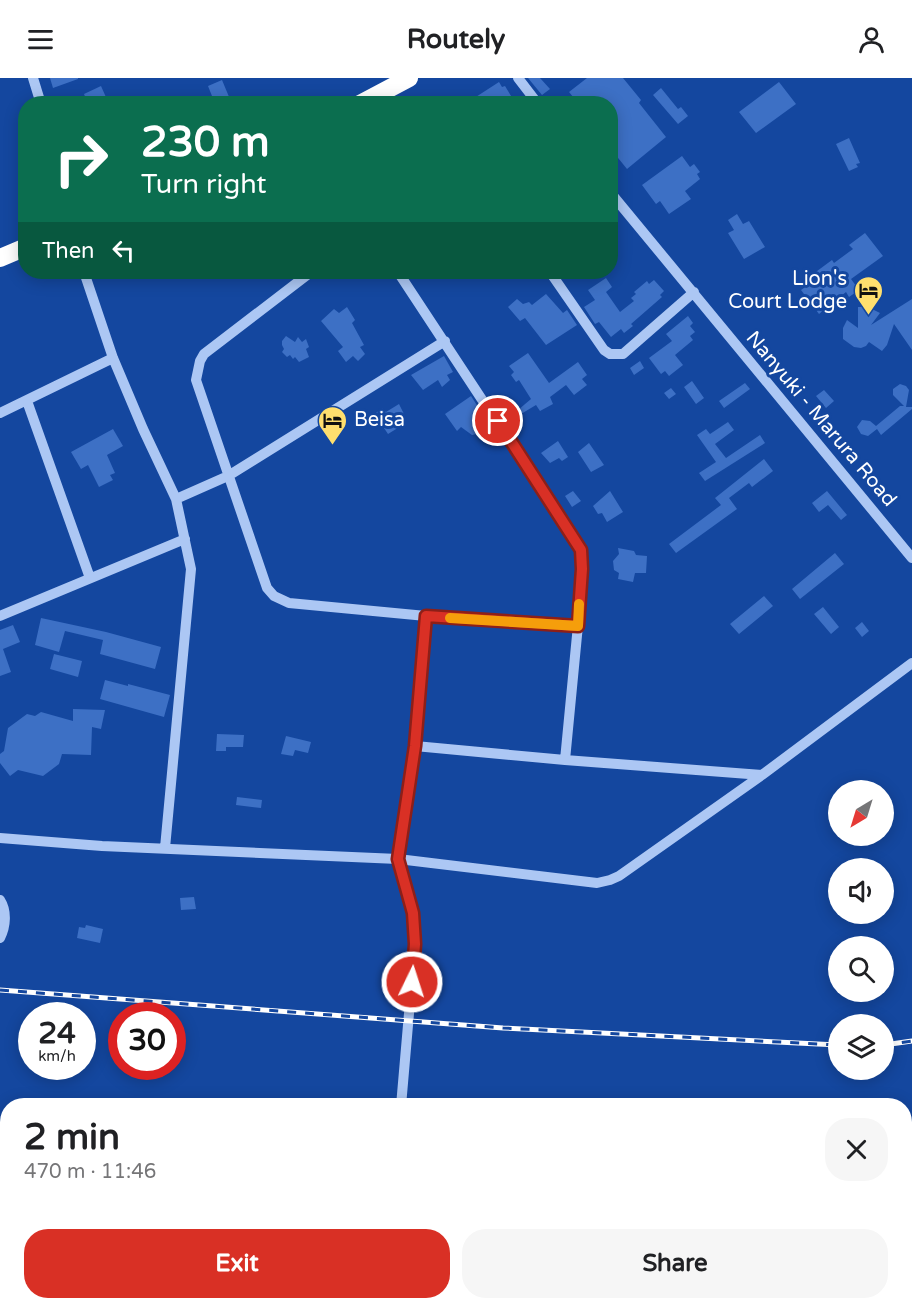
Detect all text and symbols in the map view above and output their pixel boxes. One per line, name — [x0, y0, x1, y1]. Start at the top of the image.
icon: menu — [24, 23, 57, 56]
text: Routely — [407, 23, 505, 56]
icon: person — [855, 23, 888, 56]
text: 230 m — [141, 117, 270, 168]
icon: right — [42, 120, 120, 198]
text: Turn right — [141, 168, 267, 201]
icon: left — [107, 234, 140, 267]
text: Then — [42, 238, 95, 264]
place label: Lion's Court Lodge — [728, 267, 847, 314]
hotel icon: Lion's Court Lodge — [852, 274, 884, 316]
street label: Nanyuki - Marura Road — [741, 326, 901, 512]
pin — [472, 395, 523, 446]
hotel icon: Beisa — [317, 404, 349, 446]
icon: arrive — [481, 404, 514, 437]
place label: Beisa — [354, 408, 405, 432]
north arrow — [828, 780, 894, 846]
map controls — [828, 780, 894, 1080]
button: sound — [828, 858, 894, 924]
button: search — [828, 936, 894, 1002]
position arrow — [380, 950, 444, 1014]
speed limit sign: 30 — [108, 1002, 186, 1080]
button: layers — [828, 1014, 894, 1080]
text: 24 — [38, 1015, 76, 1052]
text: km/h — [38, 1047, 76, 1065]
text: 2 min — [24, 1116, 120, 1159]
button: close — [825, 1118, 888, 1181]
text: 470 m · 11:46 — [24, 1160, 156, 1184]
button: Exit — [24, 1229, 450, 1298]
button: Share — [462, 1229, 888, 1298]

